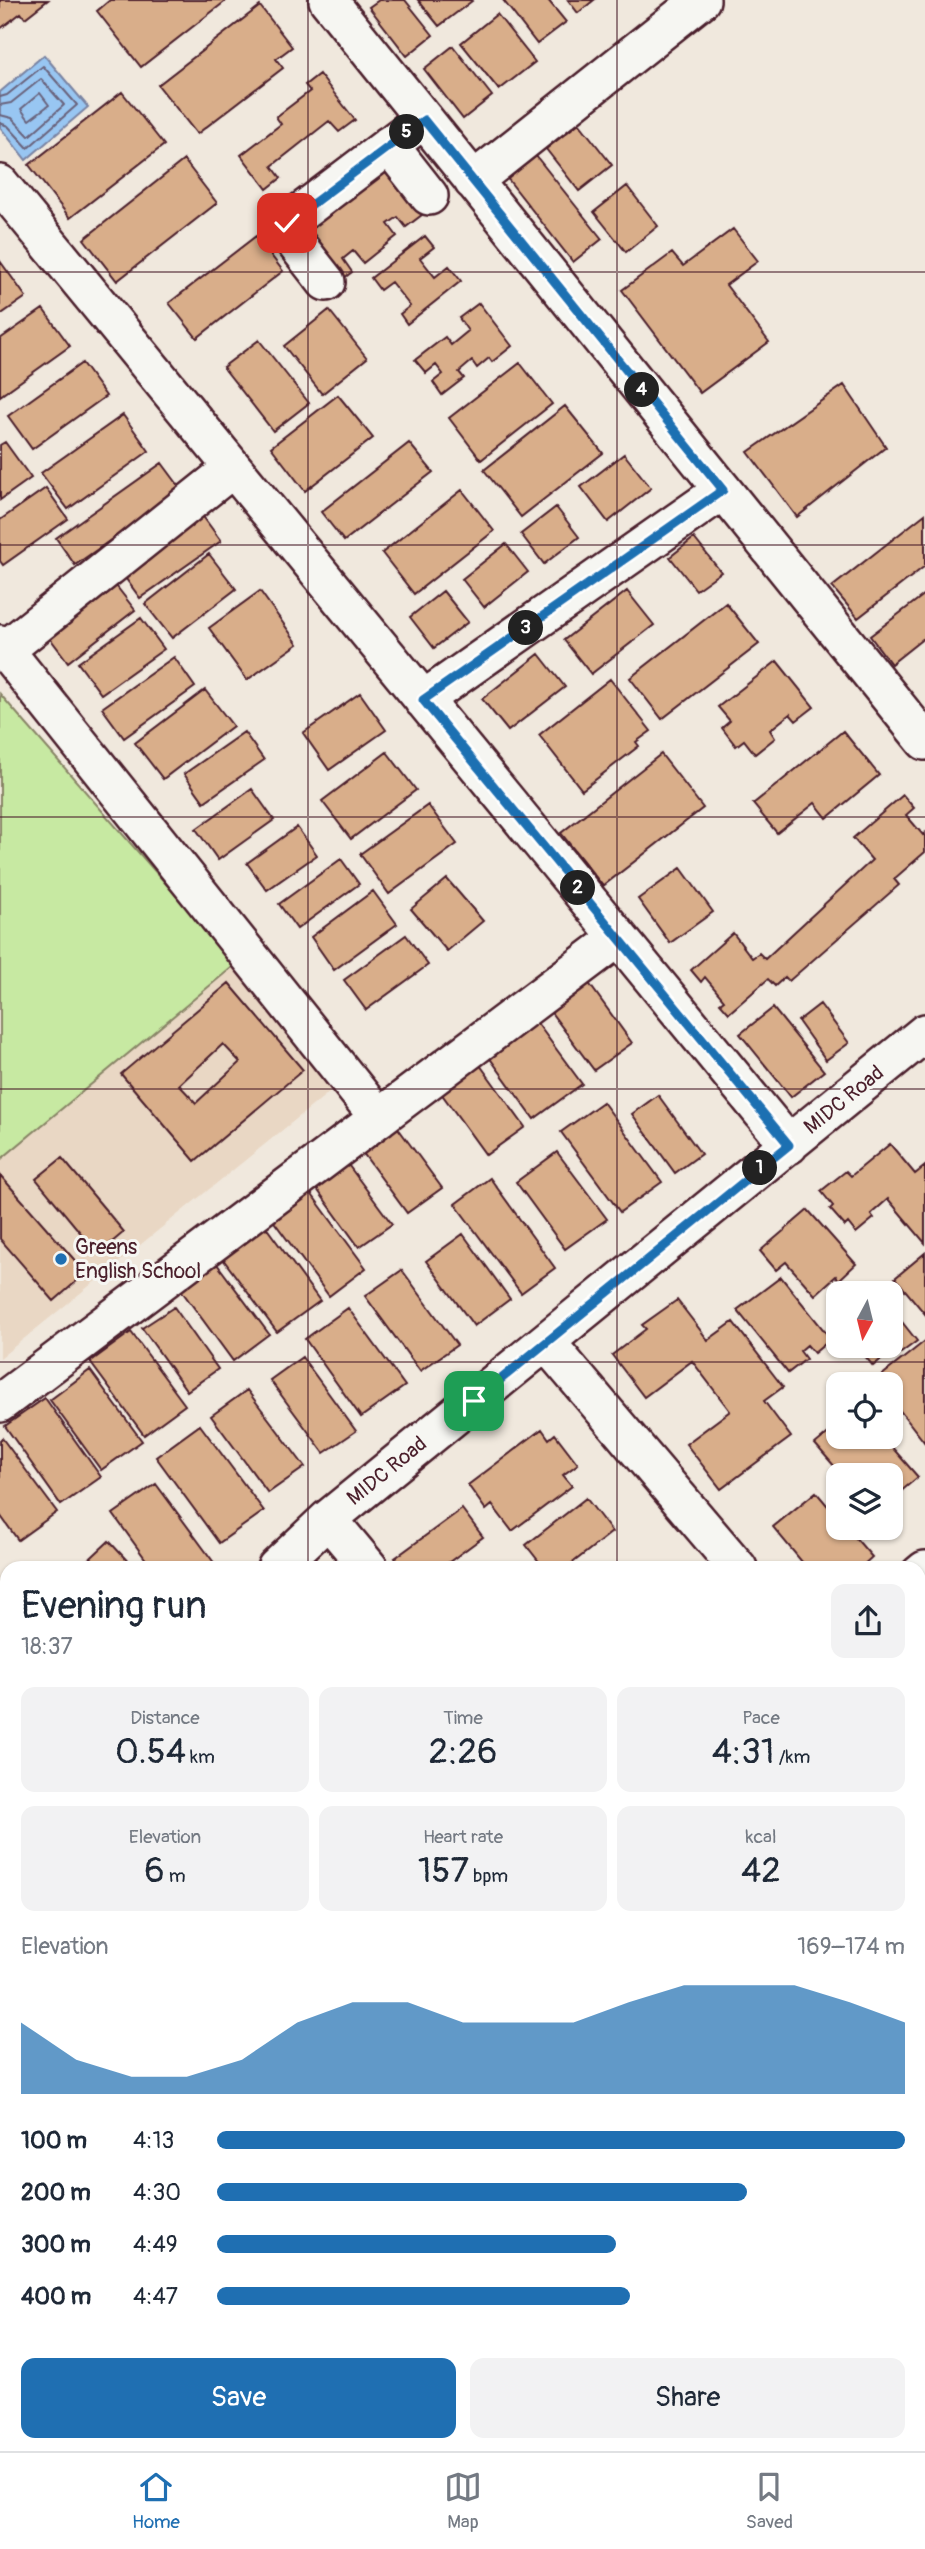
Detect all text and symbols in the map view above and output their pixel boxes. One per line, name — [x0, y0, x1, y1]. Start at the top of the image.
pin: 5 — [390, 114, 424, 150]
text: 5 — [401, 119, 412, 143]
pin — [257, 193, 317, 253]
icon: check — [268, 204, 306, 242]
pin: 4 — [624, 372, 660, 408]
text: 4 — [636, 377, 647, 401]
pin: 3 — [508, 610, 544, 646]
text: 3 — [520, 615, 531, 639]
pin: 2 — [560, 870, 596, 906]
text: 2 — [572, 875, 583, 899]
street label: MIDC Road — [799, 1060, 889, 1140]
pin: 1 — [742, 1150, 778, 1186]
text: 1 — [756, 1155, 763, 1179]
place label: Greens English School — [75, 1234, 201, 1285]
marker: Greens English School — [53, 1251, 69, 1267]
north arrow — [826, 1281, 903, 1358]
map controls — [826, 1281, 903, 1540]
pin — [444, 1371, 504, 1431]
button: locate — [826, 1372, 903, 1449]
icon: arrive — [455, 1382, 493, 1420]
street label: MIDC Road — [342, 1431, 432, 1511]
button: layers — [826, 1463, 903, 1540]
text: Evening run — [21, 1582, 207, 1630]
button: share — [831, 1584, 905, 1658]
text: 18:37 — [21, 1632, 73, 1661]
text: Distance — [130, 1706, 200, 1730]
text: Time — [443, 1706, 483, 1730]
text: Pace — [742, 1706, 780, 1730]
text: 0.54 — [115, 1730, 186, 1774]
text: 2:26 — [429, 1730, 497, 1774]
text: 4:31 — [712, 1730, 775, 1774]
text: km — [186, 1745, 215, 1769]
text: /km — [775, 1745, 810, 1769]
text: Elevation — [129, 1825, 201, 1849]
text: Heart rate — [423, 1825, 503, 1849]
text: kcal — [746, 1825, 776, 1849]
text: 6 — [144, 1849, 165, 1893]
text: 157 — [418, 1849, 469, 1893]
text: 42 — [741, 1849, 781, 1893]
text: m — [165, 1864, 186, 1888]
text: bpm — [469, 1864, 508, 1888]
text: Elevation — [21, 1932, 109, 1961]
text: 169–174 m — [797, 1932, 905, 1961]
text: 100 m — [21, 2126, 87, 2155]
text: 4:13 — [133, 2126, 174, 2155]
text: 200 m — [21, 2178, 91, 2207]
text: 4:30 — [133, 2178, 181, 2207]
text: 300 m — [21, 2230, 91, 2259]
text: 4:49 — [133, 2230, 178, 2259]
text: 400 m — [21, 2282, 91, 2311]
text: 4:47 — [133, 2282, 178, 2311]
button: Save — [21, 2358, 456, 2438]
button: Share — [470, 2358, 905, 2438]
tab: Home — [132, 2468, 180, 2534]
tab: Map — [444, 2468, 482, 2534]
tab: Saved — [746, 2468, 793, 2534]

